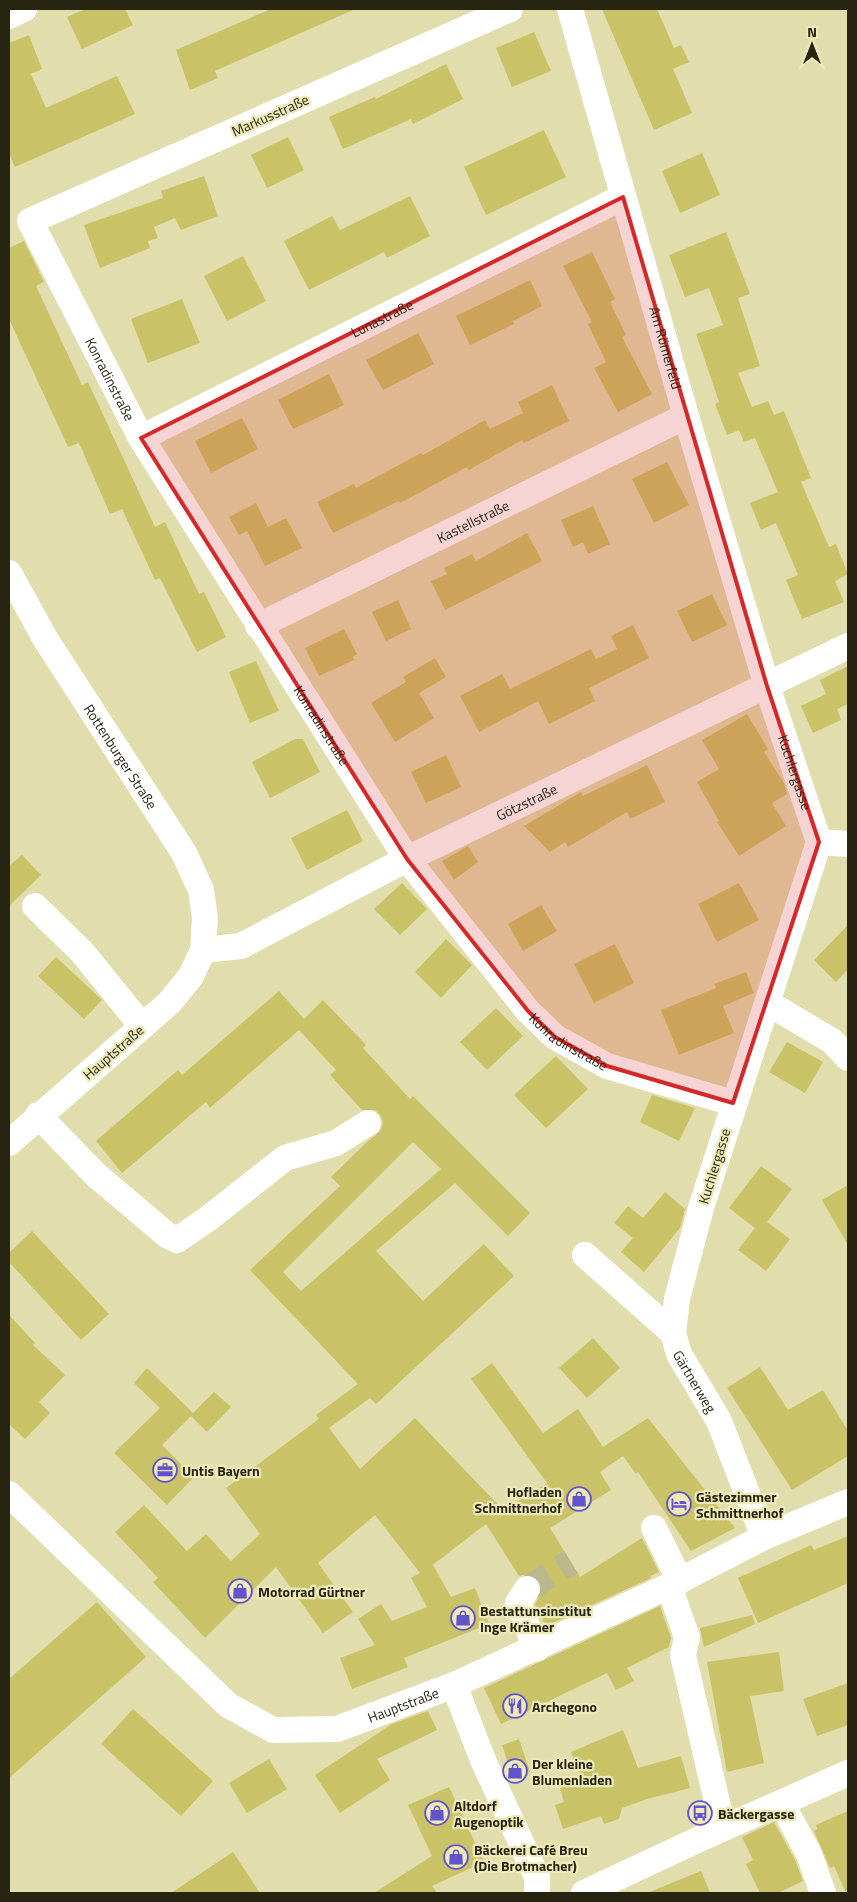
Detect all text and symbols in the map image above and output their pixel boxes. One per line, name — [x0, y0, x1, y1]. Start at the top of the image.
north arrow — [787, 20, 837, 70]
text: N — [807, 21, 817, 42]
street label: Markusstraße — [228, 89, 312, 141]
street label: Lunastraße — [347, 293, 416, 342]
street label: Am Römerfeld — [645, 304, 688, 391]
street label: Konradinstraße — [81, 334, 141, 424]
street label: Kastellstraße — [433, 494, 512, 547]
street label: Konradinstraße — [289, 681, 356, 769]
street label: Rottenburger Straße — [79, 700, 163, 813]
street label: Kuchlergasse — [773, 732, 818, 813]
street label: Götzstraße — [492, 778, 560, 825]
street label: Konradinstraße — [525, 1007, 612, 1075]
street label: Hauptstraße — [78, 1020, 148, 1084]
street label: Kuchlergasse — [693, 1126, 735, 1206]
street label: Gärtnerweg — [668, 1346, 722, 1416]
office icon: Untis Bayern — [152, 1457, 178, 1483]
place label: Untis Bayern — [182, 1460, 260, 1481]
place label: Hofladen Schmittnerhof — [475, 1481, 562, 1518]
shop icon: Hofladen Schmittnerhof — [566, 1486, 592, 1512]
place label: Gästezimmer Schmittnerhof — [696, 1486, 783, 1523]
hotel icon: Gästezimmer Schmittnerhof — [666, 1491, 692, 1517]
shop icon: Motorrad Gürtner — [227, 1578, 253, 1604]
place label: Motorrad Gürtner — [258, 1581, 365, 1602]
place label: Bestattunsinstitut Inge Krämer — [480, 1600, 591, 1637]
shop icon: Bestattunsinstitut Inge Krämer — [450, 1605, 476, 1631]
street label: Hauptstraße — [364, 1681, 442, 1727]
restaurant icon: Archegono — [502, 1693, 528, 1719]
place label: Archegono — [532, 1696, 597, 1717]
place label: Der kleine Blumenladen — [532, 1753, 612, 1790]
shop icon: Der kleine Blumenladen — [502, 1758, 528, 1784]
place label: Altdorf Augenoptik — [454, 1795, 524, 1832]
shop icon: Altdorf Augenoptik — [424, 1800, 450, 1826]
bus stop icon: Bäckergasse — [687, 1800, 713, 1826]
place label: Bäckergasse — [718, 1803, 794, 1824]
place label: Bäckerei Café Breu (Die Brotmacher) — [474, 1839, 588, 1876]
shop icon: Bäckerei Café Breu (Die Brotmacher) — [443, 1844, 469, 1870]

